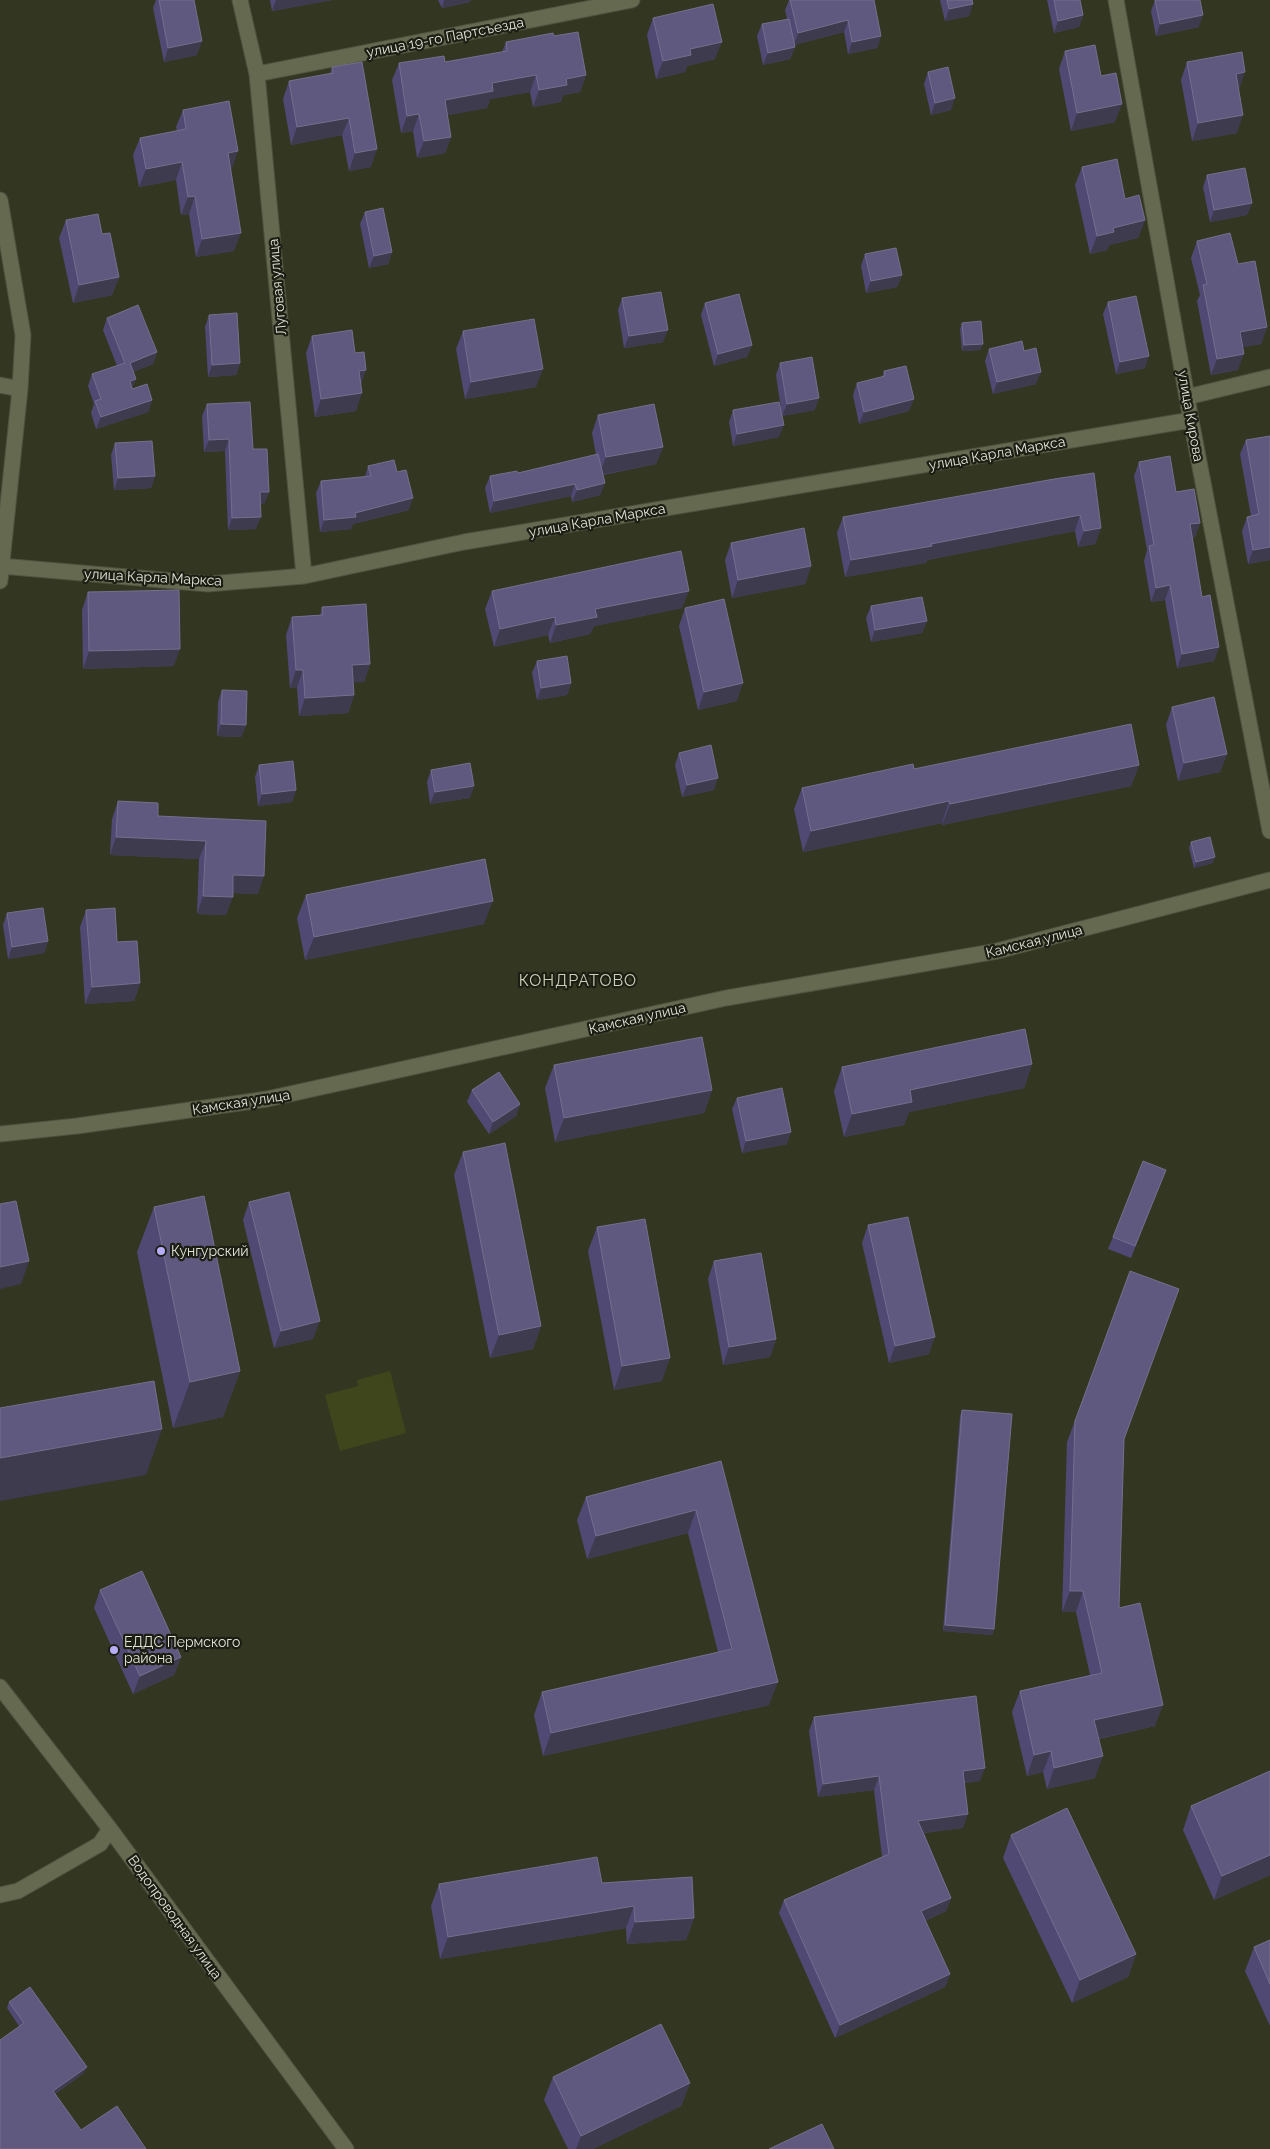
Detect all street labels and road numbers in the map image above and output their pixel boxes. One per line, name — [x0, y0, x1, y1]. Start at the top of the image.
street label: улица 19-го Партсъезда — [365, 14, 525, 60]
street label: Луговая улица — [265, 238, 289, 336]
street label: улица Кирова — [1175, 369, 1207, 463]
street label: улица Карла Маркса — [928, 433, 1066, 473]
street label: улица Карла Маркса — [528, 500, 666, 540]
street label: улица Карла Маркса — [84, 565, 222, 589]
street label: Камская улица — [984, 921, 1084, 961]
street label: Камская улица — [587, 999, 687, 1037]
street label: Камская улица — [191, 1086, 291, 1118]
street label: Водопроводная улица — [125, 1852, 225, 1982]

